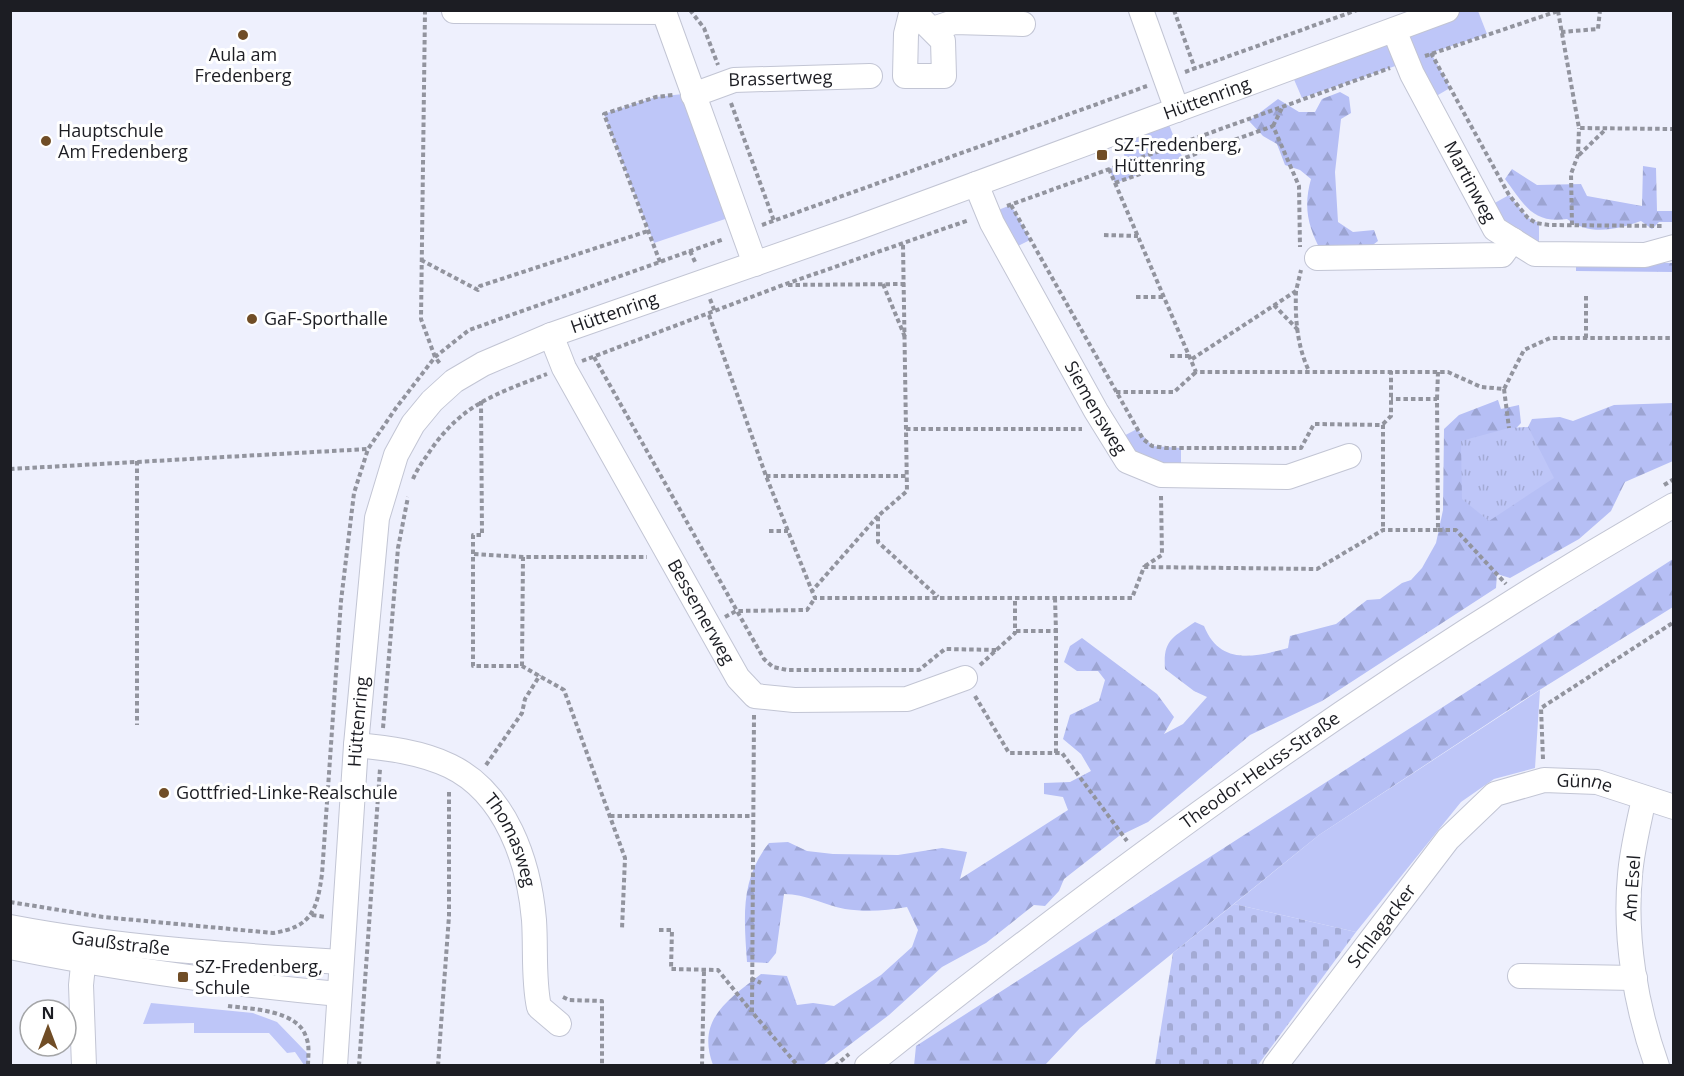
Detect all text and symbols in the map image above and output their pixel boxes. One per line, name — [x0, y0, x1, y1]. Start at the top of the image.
marker: Aula am Fredenberg — [236, 28, 250, 42]
place label: Aula am Fredenberg — [194, 42, 292, 87]
street label: Brassertweg — [728, 64, 833, 91]
street label: Hüttenring — [1160, 71, 1254, 125]
place label: Hauptschule Am Fredenberg — [58, 118, 188, 163]
place label: SZ-Fredenberg, Hüttenring — [1114, 132, 1242, 177]
marker: Hauptschule Am Fredenberg — [39, 134, 53, 148]
street label: Martinweg — [1439, 136, 1502, 227]
marker: SZ-Fredenberg, Hüttenring — [1095, 148, 1109, 162]
street label: Hüttenring — [567, 285, 661, 338]
place label: GaF-Sporthalle — [264, 306, 388, 330]
marker: GaF-Sporthalle — [245, 312, 259, 326]
street label: Siemensweg — [1060, 356, 1133, 459]
street label: Bessemerweg — [663, 554, 741, 668]
street label: Hüttenring — [342, 675, 373, 768]
street label: Theodor-Heuss-Straße — [1175, 705, 1344, 834]
street label: Günne — [1556, 767, 1616, 797]
place label: Gottfried-Linke-Realschule — [176, 780, 398, 804]
marker: Gottfried-Linke-Realschule — [157, 786, 171, 800]
street label: Thomasweg — [480, 788, 542, 889]
street label: Am Esel — [1617, 854, 1645, 922]
street label: Schlagacker — [1341, 878, 1421, 972]
street label: Gaußstraße — [70, 925, 171, 960]
place label: SZ-Fredenberg, Schule — [195, 954, 323, 999]
marker: SZ-Fredenberg, Schule — [176, 970, 190, 984]
north arrow — [18, 998, 78, 1058]
text: N — [41, 1002, 55, 1024]

